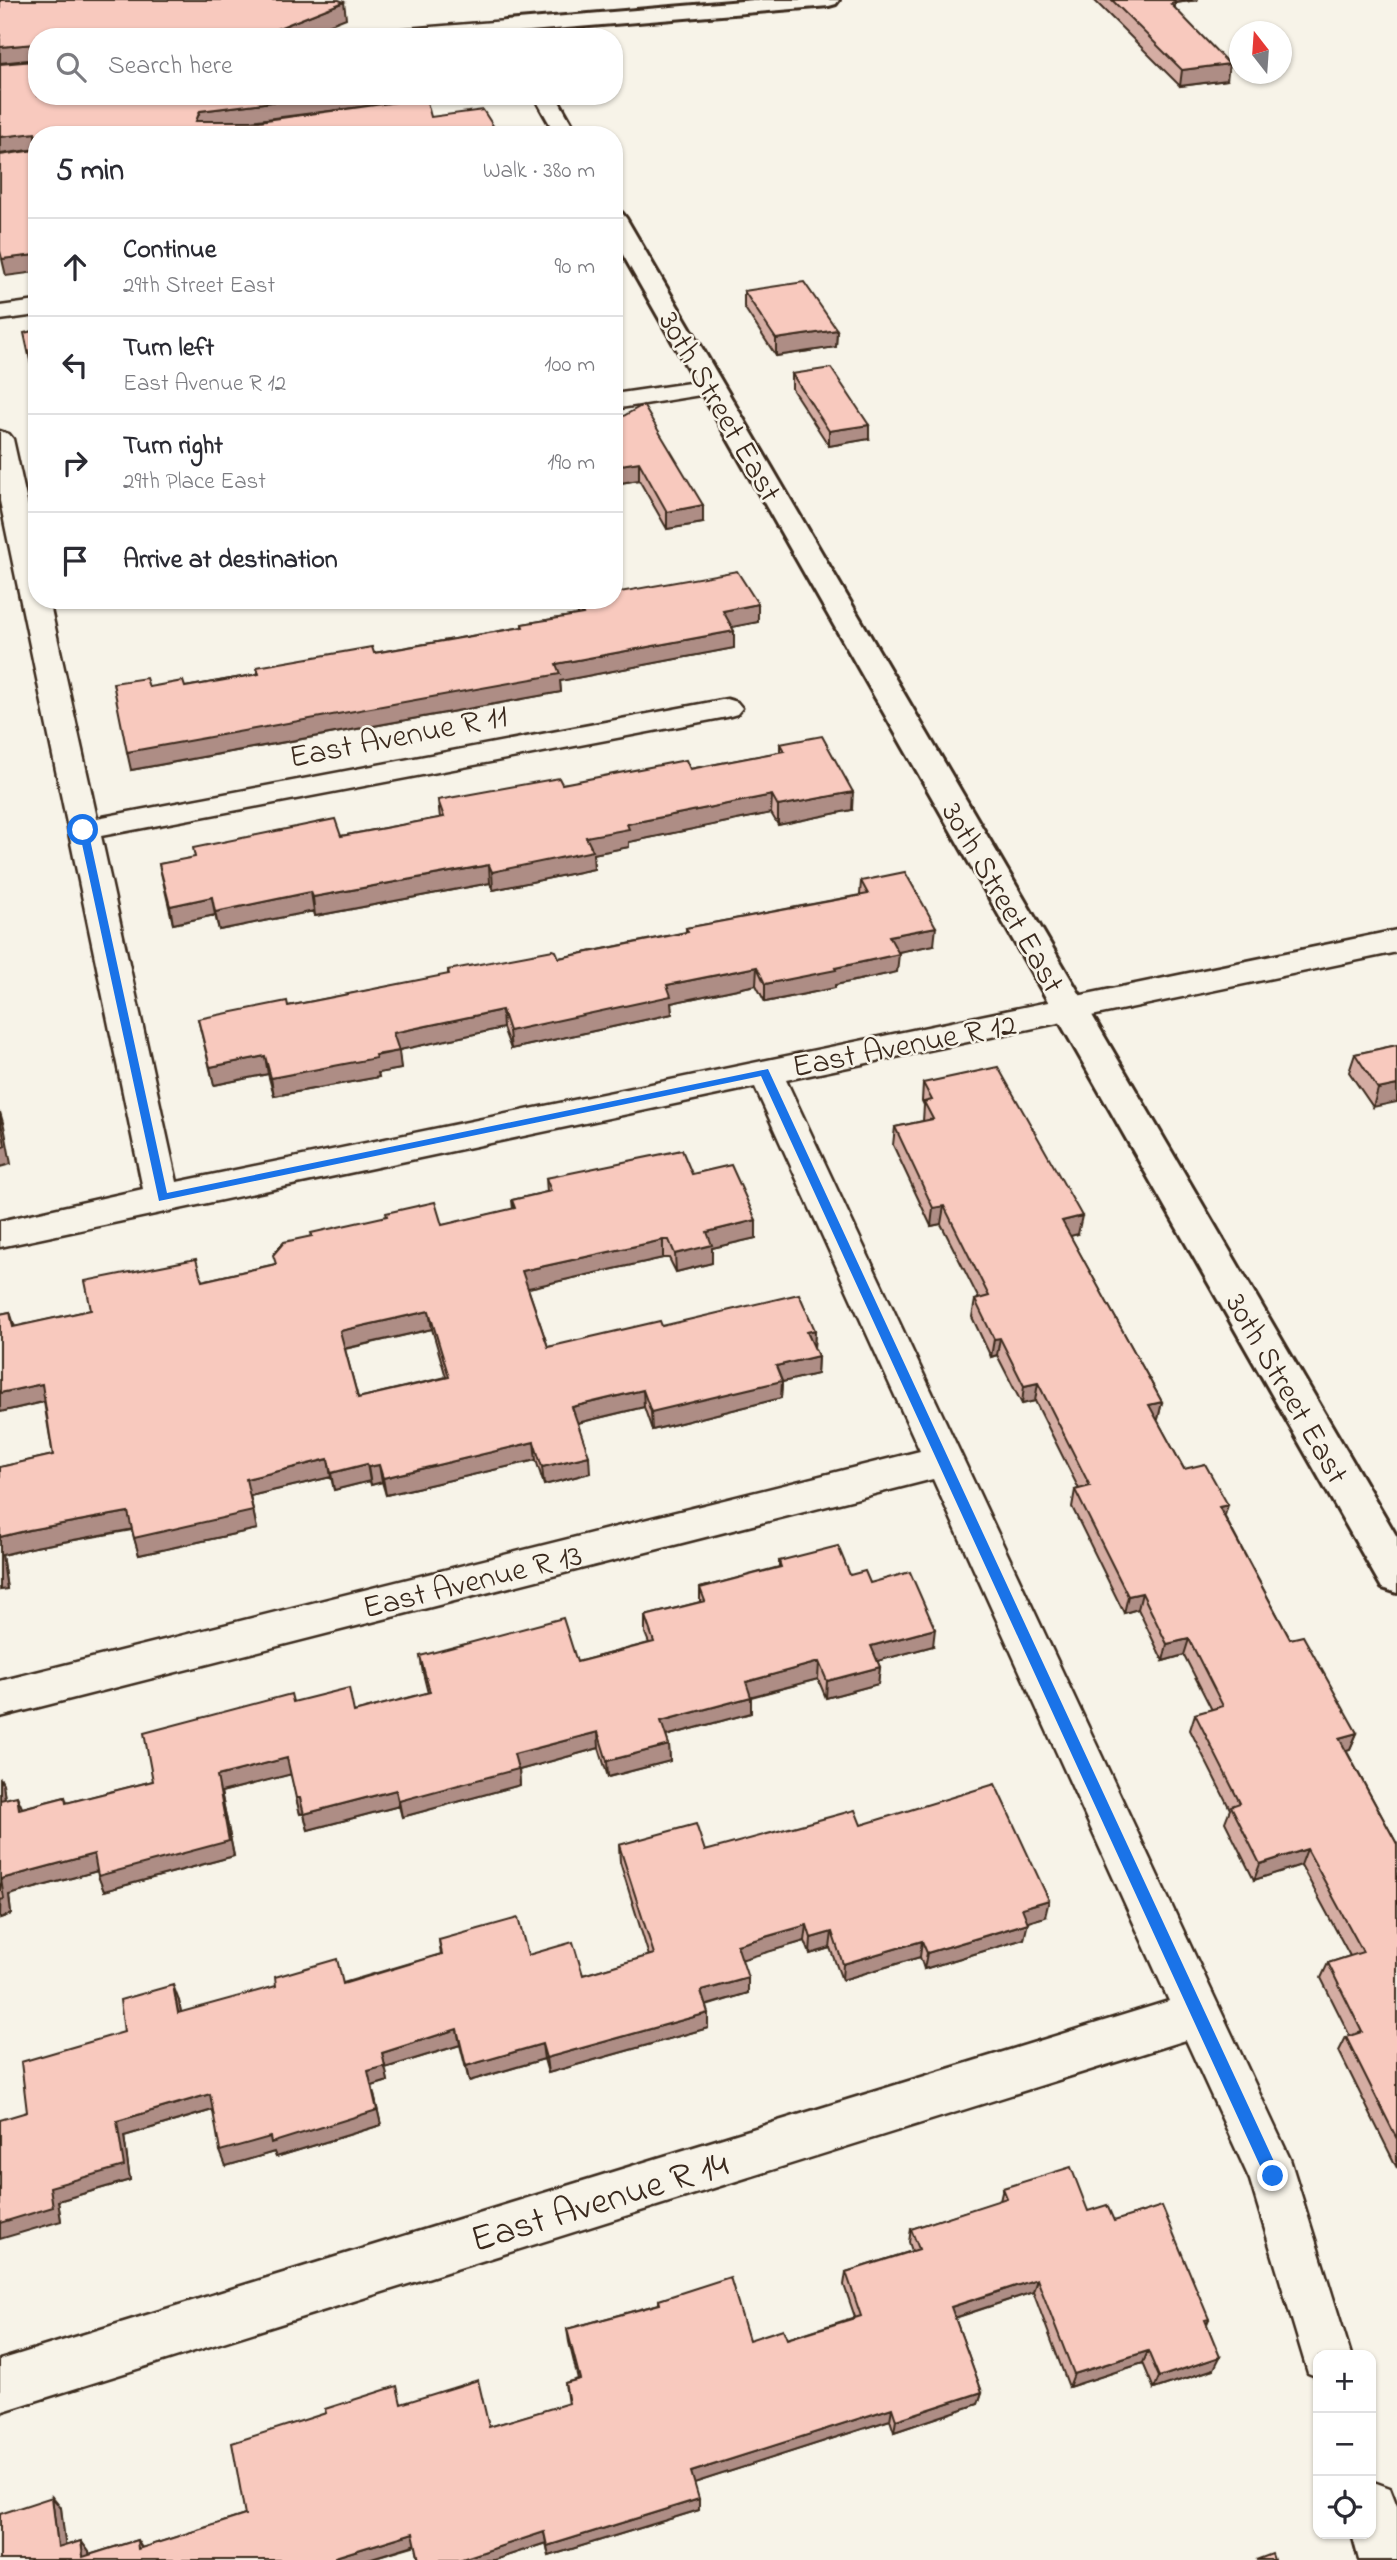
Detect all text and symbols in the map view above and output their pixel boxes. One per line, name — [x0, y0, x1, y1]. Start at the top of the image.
north arrow — [1229, 21, 1292, 84]
search box — [28, 28, 623, 105]
icon: search — [52, 48, 90, 86]
text: Search here — [108, 48, 233, 86]
text: 5 min — [56, 150, 124, 194]
text: Walk · 380 m — [483, 155, 595, 188]
text: Continue — [123, 232, 216, 270]
icon: ahead — [56, 248, 94, 286]
text: 90 m — [555, 251, 595, 284]
text: 29th Street East — [123, 270, 275, 303]
street label: 30th Street East — [644, 304, 792, 512]
text: Turn left — [123, 330, 214, 368]
icon: left — [56, 346, 94, 384]
text: 100 m — [544, 349, 595, 382]
text: East Avenue R 12 — [123, 368, 286, 401]
text: Turn right — [123, 428, 223, 466]
icon: right — [56, 444, 94, 482]
text: 190 m — [547, 447, 595, 480]
text: 29th Place East — [123, 466, 266, 499]
icon: arrive — [56, 542, 94, 580]
text: Arrive at destination — [123, 542, 338, 580]
street label: East Avenue R 11 — [285, 694, 512, 783]
street label: 30th Street East — [927, 795, 1075, 1003]
route start — [67, 814, 98, 845]
street label: East Avenue R 12 — [789, 1003, 1021, 1092]
street label: 30th Street East — [1211, 1286, 1359, 1494]
street label: East Avenue R 13 — [358, 1533, 587, 1633]
street label: East Avenue R 14 — [465, 2138, 736, 2270]
route end — [1257, 2160, 1288, 2191]
map controls — [1313, 2350, 1376, 2539]
button: + — [1313, 2350, 1376, 2413]
button: − — [1313, 2413, 1376, 2476]
button: locate — [1313, 2476, 1376, 2539]

